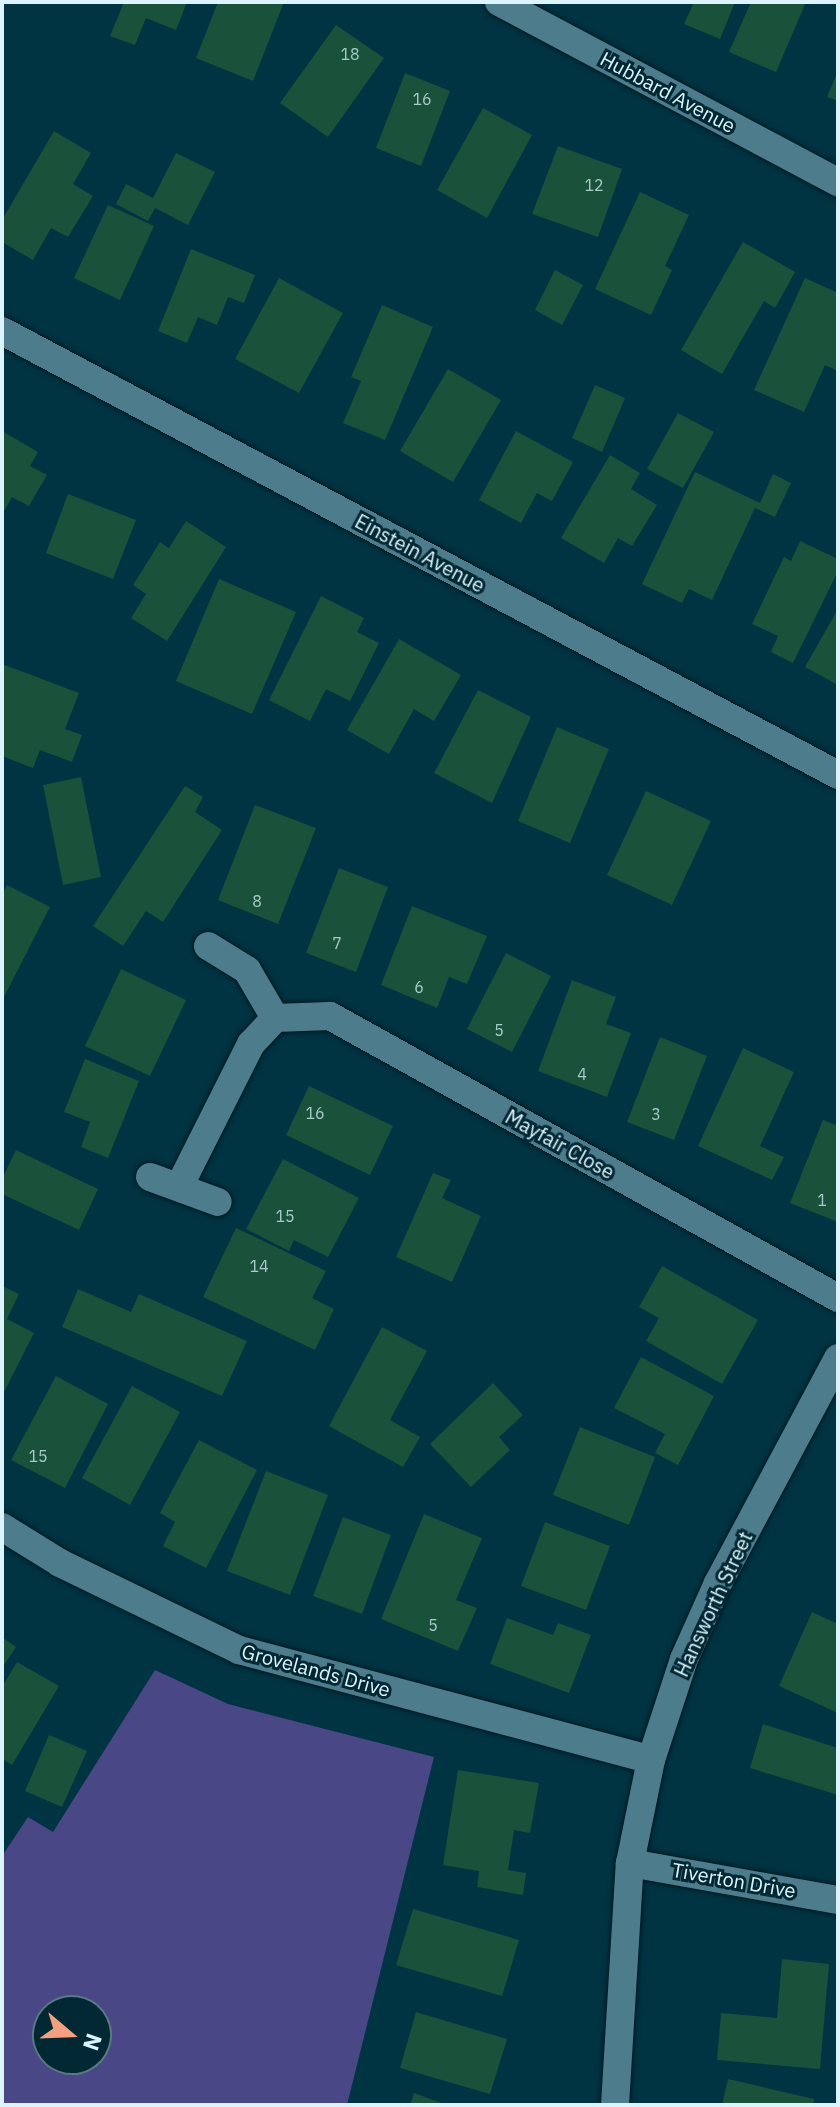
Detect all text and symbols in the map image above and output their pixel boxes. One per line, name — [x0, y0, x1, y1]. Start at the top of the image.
house number: 18 — [340, 44, 360, 64]
street label: Hubbard Avenue — [596, 46, 740, 138]
house number: 16 — [412, 89, 432, 109]
house number: 12 — [584, 175, 604, 195]
street label: Einstein Avenue — [351, 509, 489, 597]
house number: 8 — [252, 891, 262, 911]
house number: 7 — [332, 933, 342, 953]
house number: 6 — [414, 977, 424, 997]
house number: 5 — [494, 1020, 504, 1040]
house number: 4 — [577, 1064, 587, 1084]
house number: 16 — [305, 1103, 325, 1123]
street label: Mayfair Close — [501, 1104, 619, 1184]
house number: 3 — [651, 1104, 661, 1124]
house number: 1 — [817, 1190, 827, 1210]
house number: 15 — [275, 1206, 295, 1226]
house number: 14 — [249, 1256, 269, 1276]
house number: 15 — [28, 1446, 48, 1466]
street label: Hansworth Street — [669, 1528, 757, 1680]
house number: 5 — [428, 1615, 438, 1635]
street label: Grovelands Drive — [239, 1639, 393, 1701]
street label: Tiverton Drive — [670, 1857, 798, 1903]
north arrow — [32, 1995, 112, 2075]
text: N — [77, 2030, 110, 2055]

